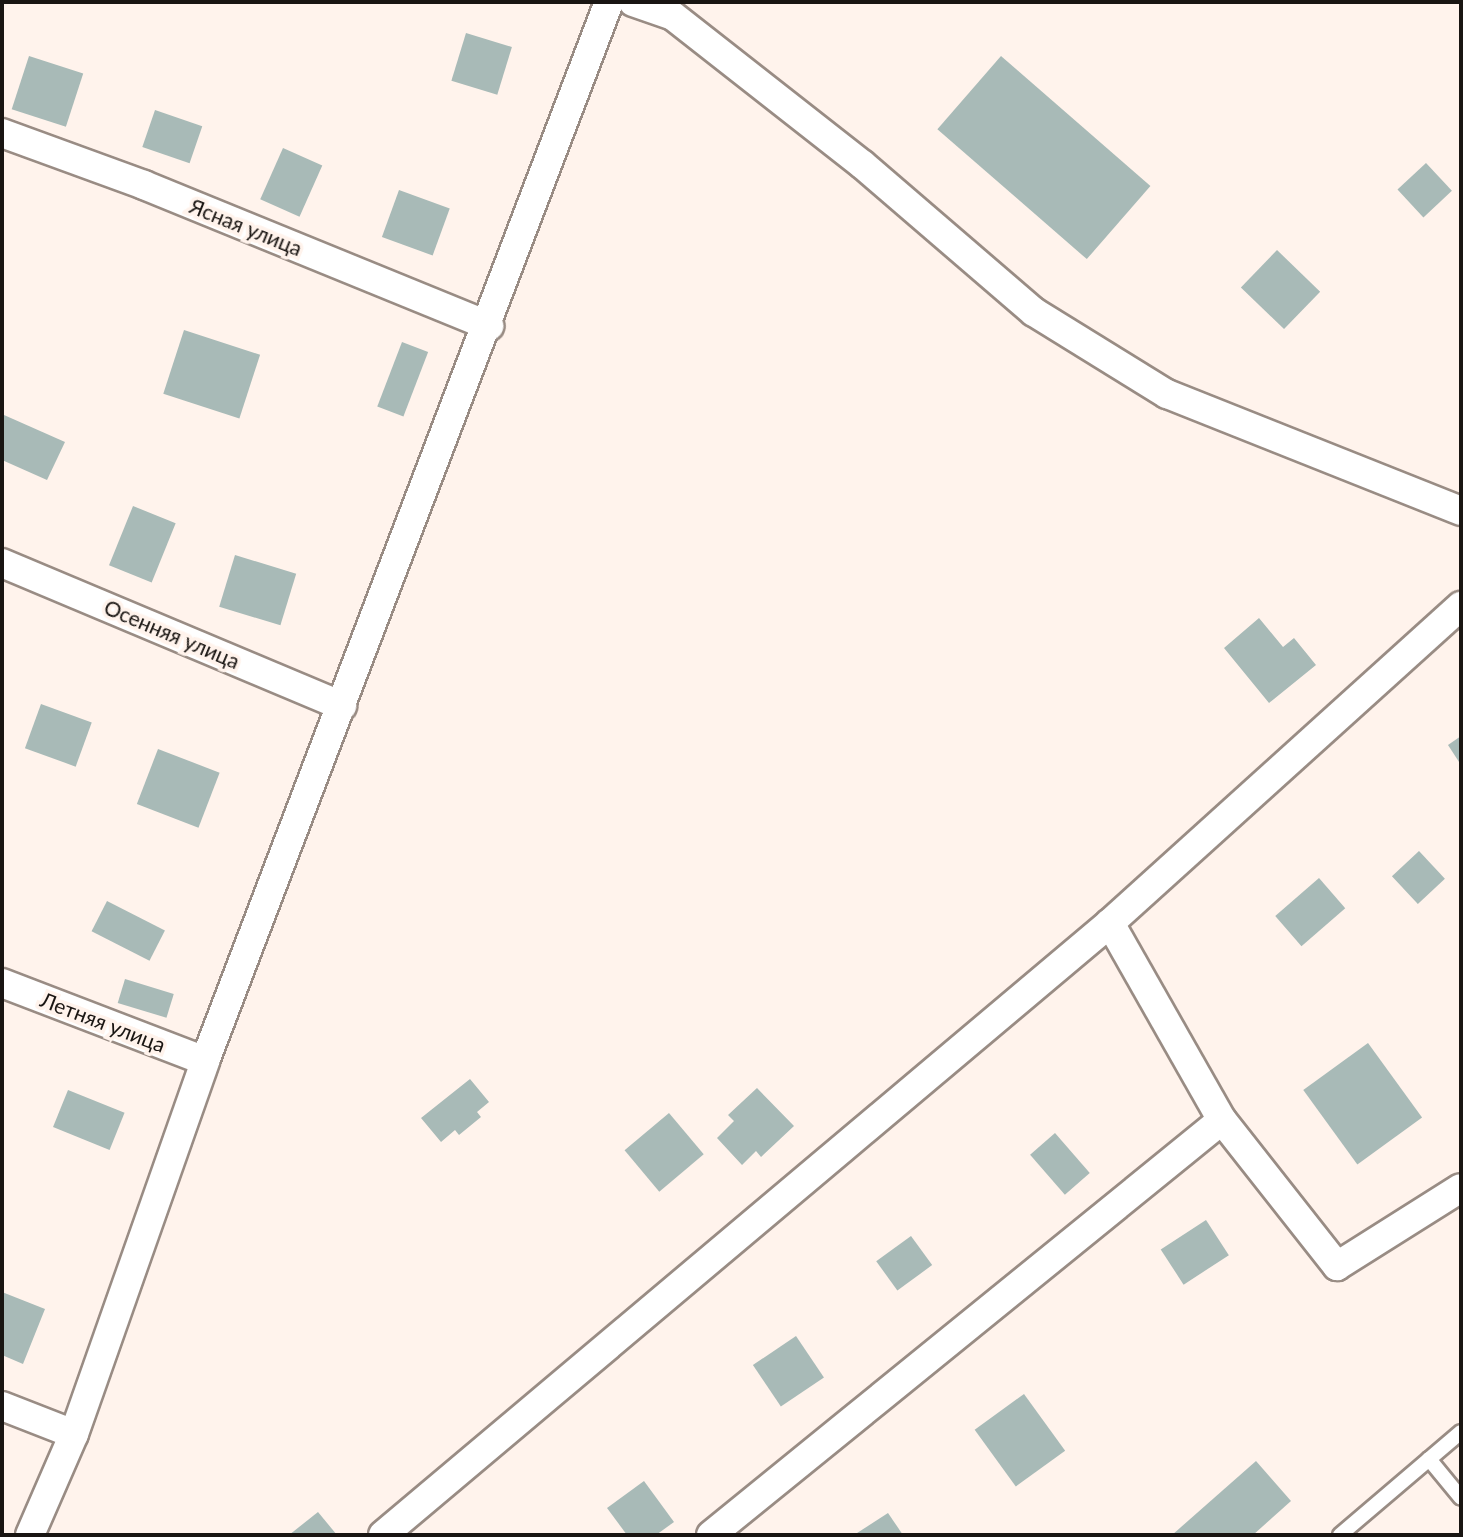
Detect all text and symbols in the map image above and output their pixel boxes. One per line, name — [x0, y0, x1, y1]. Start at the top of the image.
street label: Ясная улица — [186, 193, 306, 261]
street label: Осенняя улица — [100, 594, 244, 674]
street label: Летняя улица — [37, 987, 169, 1057]

